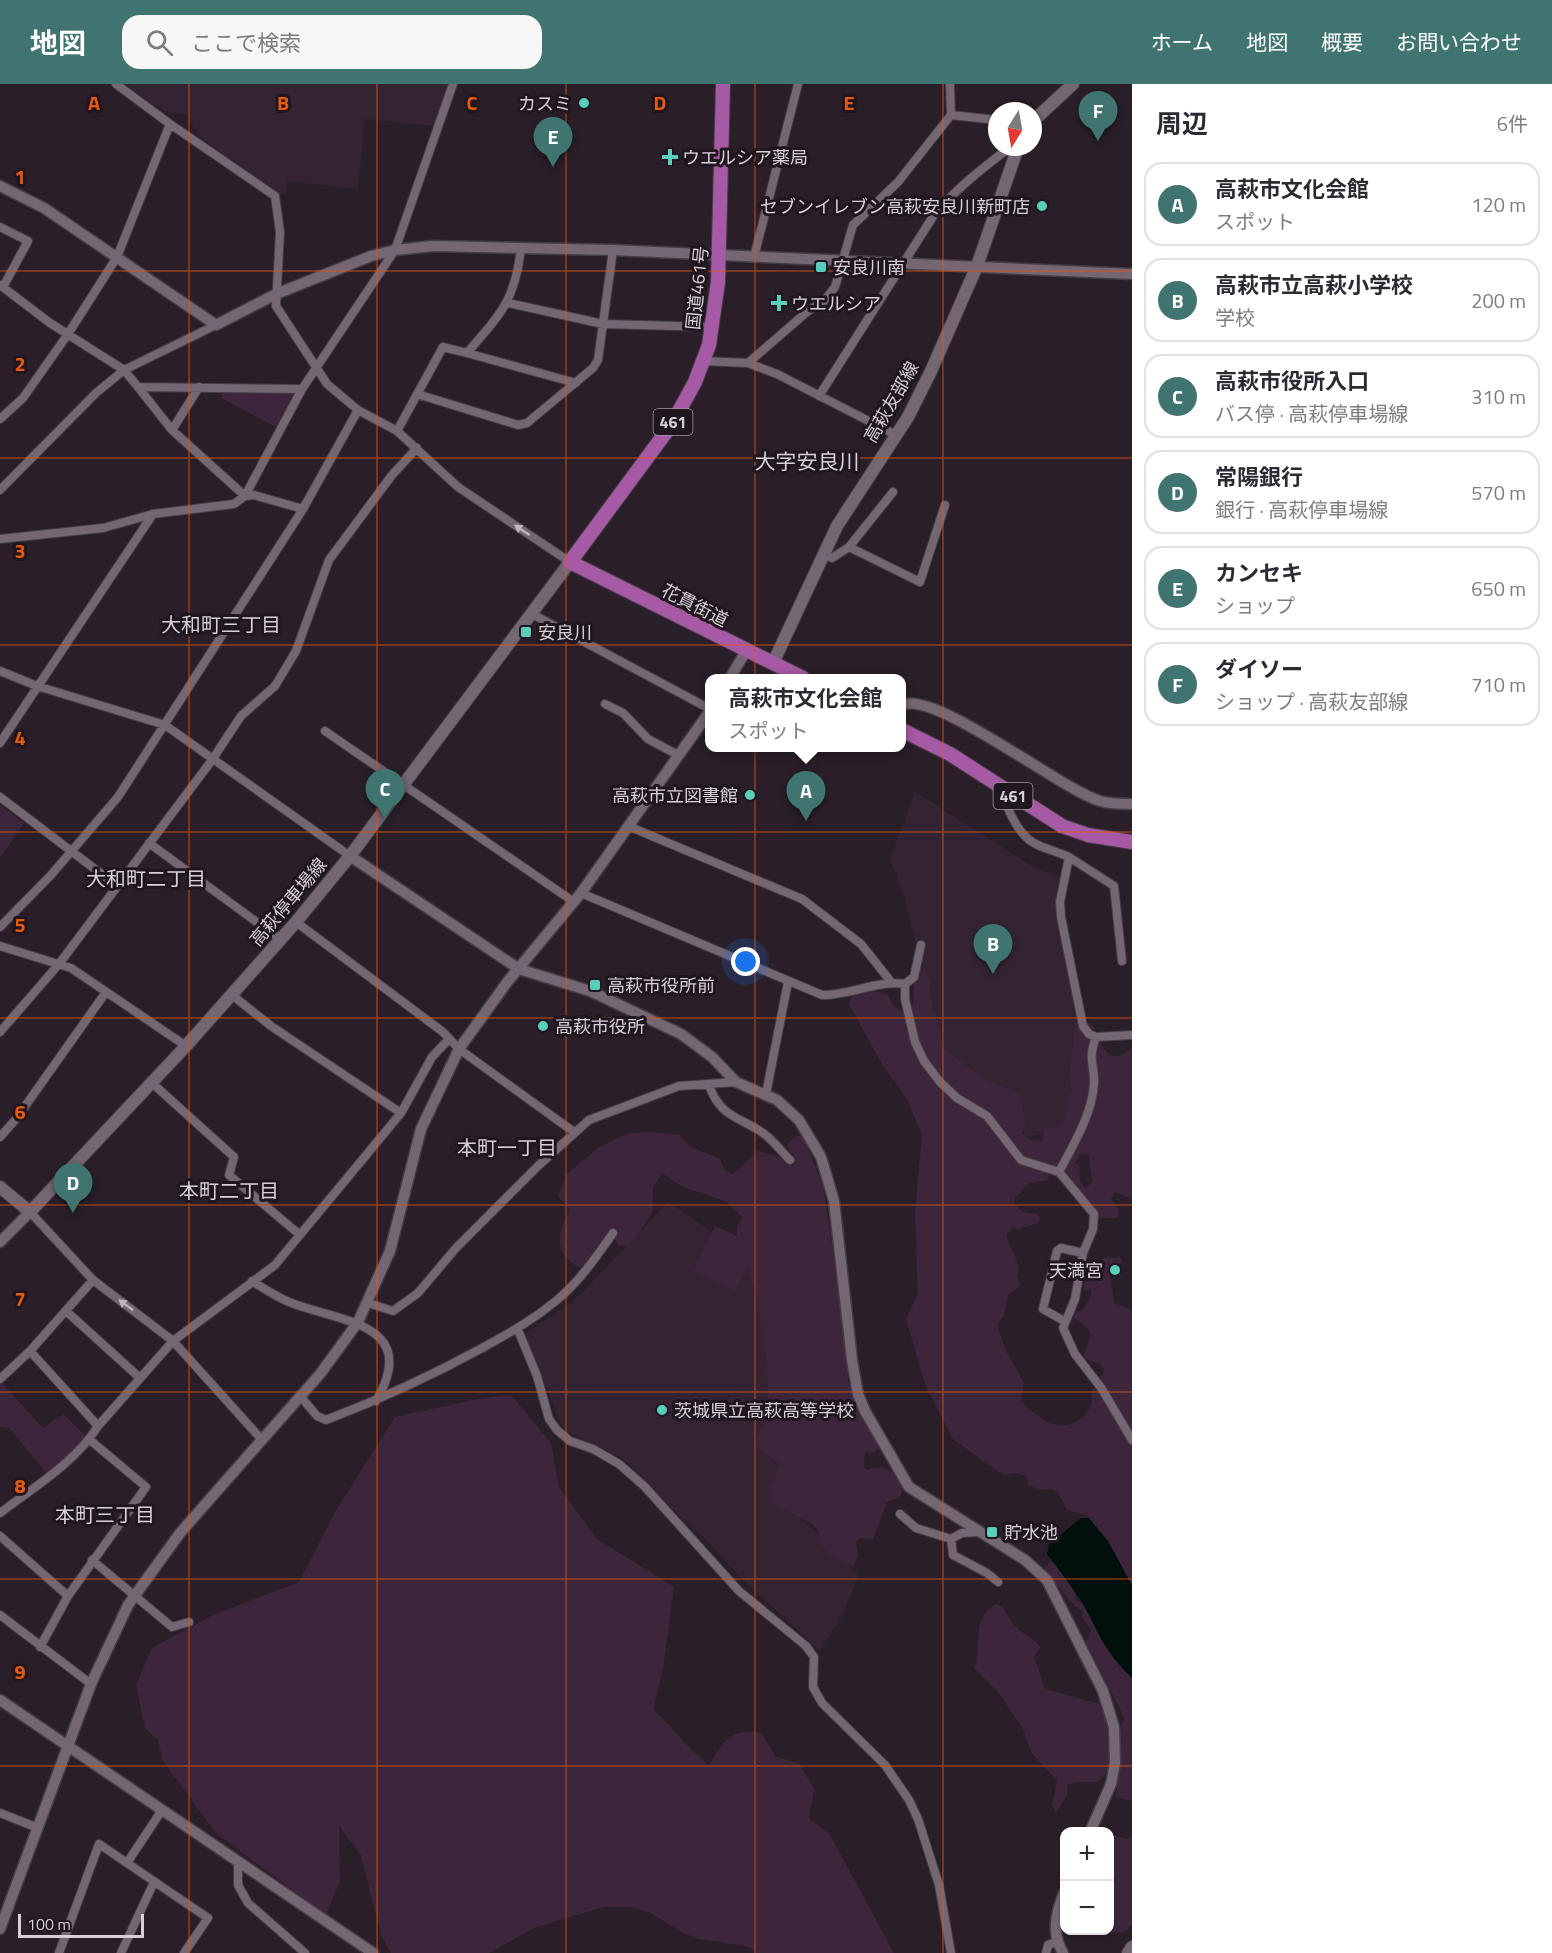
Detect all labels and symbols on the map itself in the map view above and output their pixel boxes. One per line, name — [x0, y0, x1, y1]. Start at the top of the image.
text: A — [88, 87, 100, 118]
text: B — [277, 87, 289, 118]
text: C — [467, 87, 478, 118]
text: D — [654, 87, 666, 118]
text: E — [843, 87, 855, 118]
place label: カスミ — [518, 90, 572, 117]
pin: F — [1078, 92, 1118, 141]
marker: カスミ — [577, 96, 591, 110]
north arrow — [988, 102, 1042, 156]
pin: E — [534, 118, 572, 167]
place label: ウエルシア薬局 — [682, 144, 808, 171]
marker: ウエルシア薬局 — [663, 150, 677, 164]
text: 1 — [14, 161, 26, 192]
place label: セブンイレブン高萩安良川新町店 — [760, 193, 1030, 220]
marker: セブンイレブン高萩安良川新町店 — [1035, 199, 1049, 213]
street label: 国道461号 — [679, 245, 715, 331]
place label: 安良川南 — [833, 254, 905, 281]
marker: 安良川南 — [814, 260, 828, 274]
place label: ウエルシア — [791, 290, 881, 317]
marker: ウエルシア — [772, 296, 786, 310]
text: 2 — [14, 348, 26, 379]
street label: 高萩友部線 — [857, 356, 925, 448]
road number: 461 — [654, 409, 692, 435]
district label: 大字安良川 — [755, 445, 860, 477]
one-way arrow — [514, 524, 530, 536]
text: 3 — [14, 535, 26, 566]
street label: 花貫街道 — [657, 577, 733, 633]
district label: 大和町三丁目 — [161, 609, 281, 640]
place label: 安良川 — [538, 619, 592, 646]
marker: 安良川 — [519, 625, 533, 639]
text: 4 — [14, 722, 26, 753]
pin: C — [366, 770, 404, 819]
pin: A — [786, 772, 826, 821]
place label: 高萩市立図書館 — [612, 782, 738, 809]
road number: 461 — [994, 783, 1032, 809]
marker: 高萩市立図書館 — [743, 788, 757, 802]
street label: 高萩停車場線 — [243, 852, 333, 952]
district label: 大和町二丁目 — [86, 863, 206, 894]
text: 5 — [14, 909, 26, 940]
pin: B — [974, 924, 1012, 974]
your location — [731, 947, 760, 976]
place label: 高萩市役所前 — [607, 972, 715, 999]
marker: 高萩市役所前 — [588, 978, 602, 992]
place label: 高萩市役所 — [555, 1013, 645, 1040]
marker: 高萩市役所 — [536, 1019, 550, 1033]
text: 6 — [14, 1096, 26, 1127]
district label: 本町一丁目 — [457, 1132, 557, 1163]
pin: D — [54, 1164, 92, 1213]
district label: 本町二丁目 — [179, 1175, 279, 1206]
place label: 天満宮 — [1049, 1257, 1103, 1284]
marker: 天満宮 — [1108, 1263, 1122, 1277]
text: 7 — [14, 1283, 26, 1314]
one-way arrow — [118, 1299, 134, 1312]
place label: 茨城県立高萩高等学校 — [674, 1397, 854, 1424]
marker: 茨城県立高萩高等学校 — [655, 1403, 669, 1417]
text: 8 — [14, 1470, 26, 1501]
district label: 本町三丁目 — [55, 1499, 155, 1530]
place label: 貯水池 — [1004, 1519, 1058, 1546]
marker: 貯水池 — [985, 1525, 999, 1539]
text: 9 — [14, 1656, 26, 1687]
scale bar — [18, 1911, 144, 1938]

